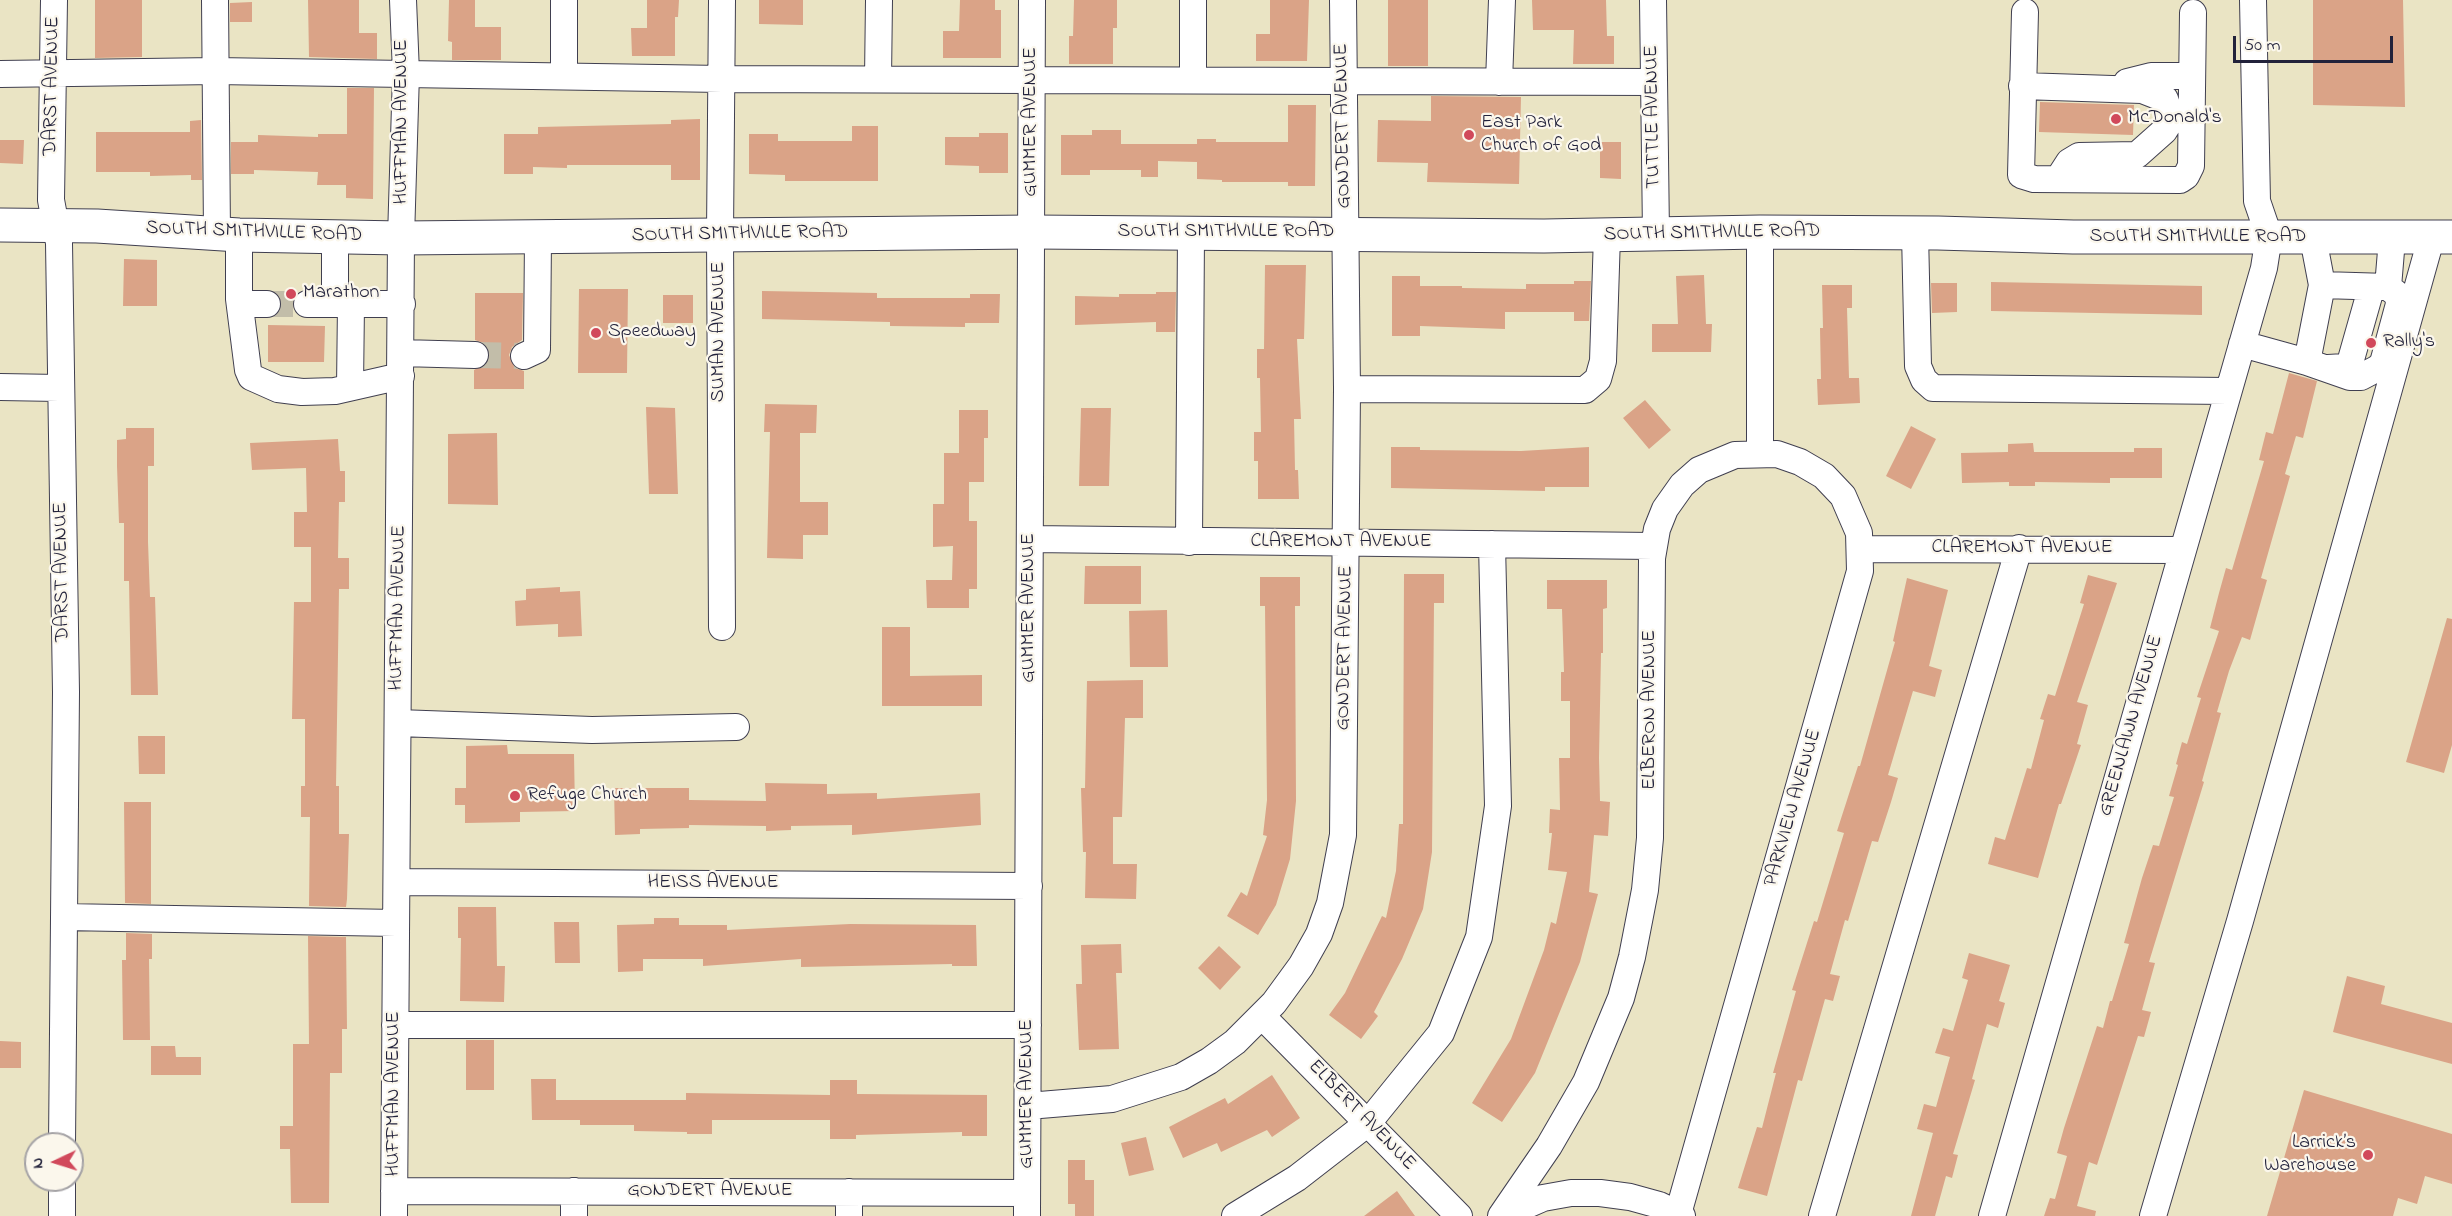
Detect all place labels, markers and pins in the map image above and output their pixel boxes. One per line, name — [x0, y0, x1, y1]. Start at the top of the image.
place label: McDonald's — [2128, 107, 2222, 131]
place label: East Park Church of God — [1481, 112, 1601, 159]
marker: McDonald's — [2109, 112, 2123, 126]
marker: East Park Church of God — [1462, 128, 1476, 142]
place label: Marathon — [303, 282, 379, 306]
marker: Marathon — [284, 287, 298, 301]
place label: Speedway — [608, 321, 696, 345]
marker: Speedway — [589, 326, 603, 340]
place label: Rally's — [2383, 331, 2435, 355]
marker: Rally's — [2364, 336, 2378, 350]
place label: Refuge Church — [527, 784, 647, 808]
marker: Refuge Church — [508, 789, 522, 803]
place label: Larrick’s Warehouse — [2264, 1132, 2356, 1179]
marker: Larrick’s Warehouse — [2361, 1148, 2375, 1162]

